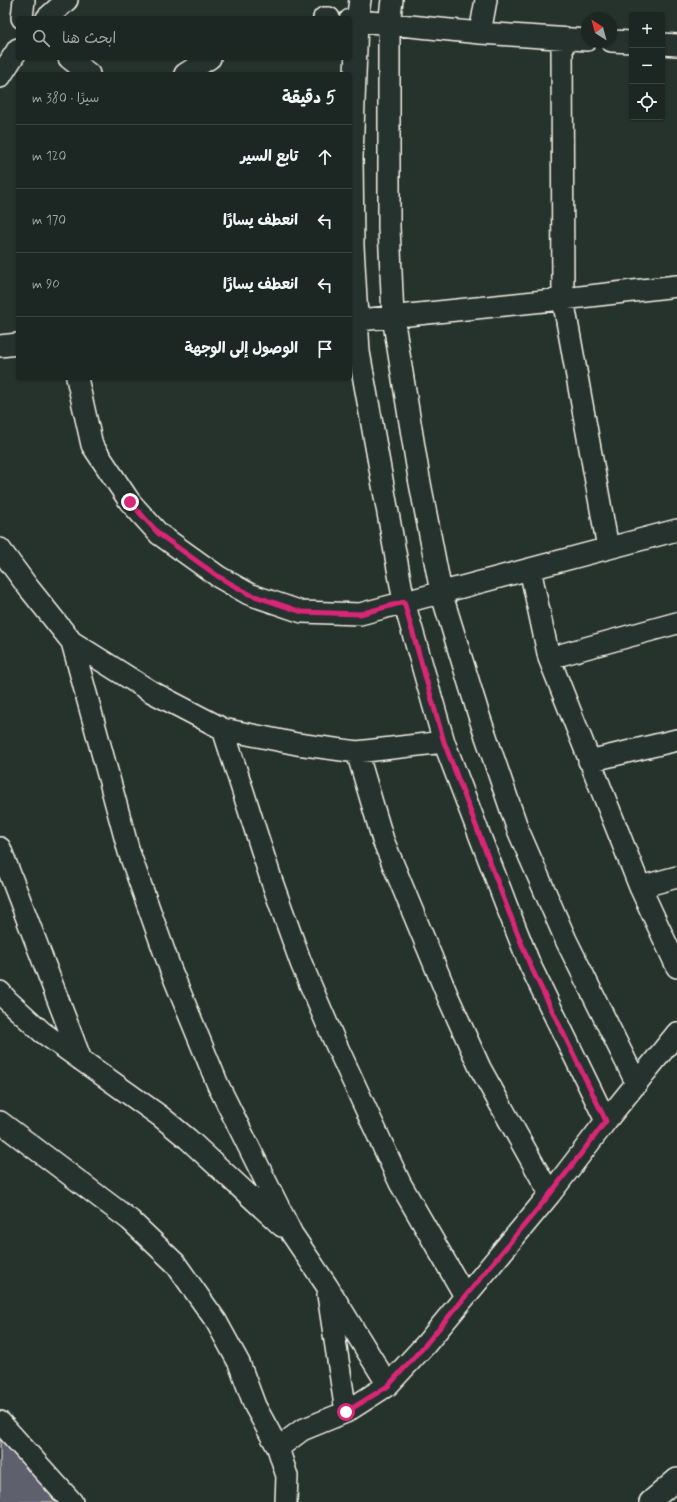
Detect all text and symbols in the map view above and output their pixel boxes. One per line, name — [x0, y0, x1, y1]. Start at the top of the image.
north arrow — [581, 12, 617, 48]
map controls — [629, 12, 665, 120]
button: + — [629, 12, 665, 48]
search box — [16, 16, 352, 60]
icon: search — [30, 27, 52, 49]
text: ابحث هنا — [62, 29, 116, 49]
button: − — [629, 48, 665, 84]
button: locate — [629, 84, 665, 120]
text: 5 دقيقة — [282, 87, 336, 109]
text: سيرًا · 380 m — [32, 90, 99, 107]
icon: ahead — [314, 146, 336, 168]
text: تابع السير — [240, 147, 298, 167]
text: 120 m — [32, 148, 66, 165]
icon: left — [314, 210, 336, 232]
text: انعطف يسارًا — [223, 211, 298, 231]
text: 170 m — [32, 212, 66, 229]
icon: left — [314, 274, 336, 296]
text: انعطف يسارًا — [223, 275, 298, 295]
text: 90 m — [32, 276, 60, 293]
icon: arrive — [314, 338, 336, 360]
text: الوصول إلى الوجهة — [184, 339, 298, 359]
route end — [121, 493, 139, 511]
route start — [337, 1403, 355, 1421]

